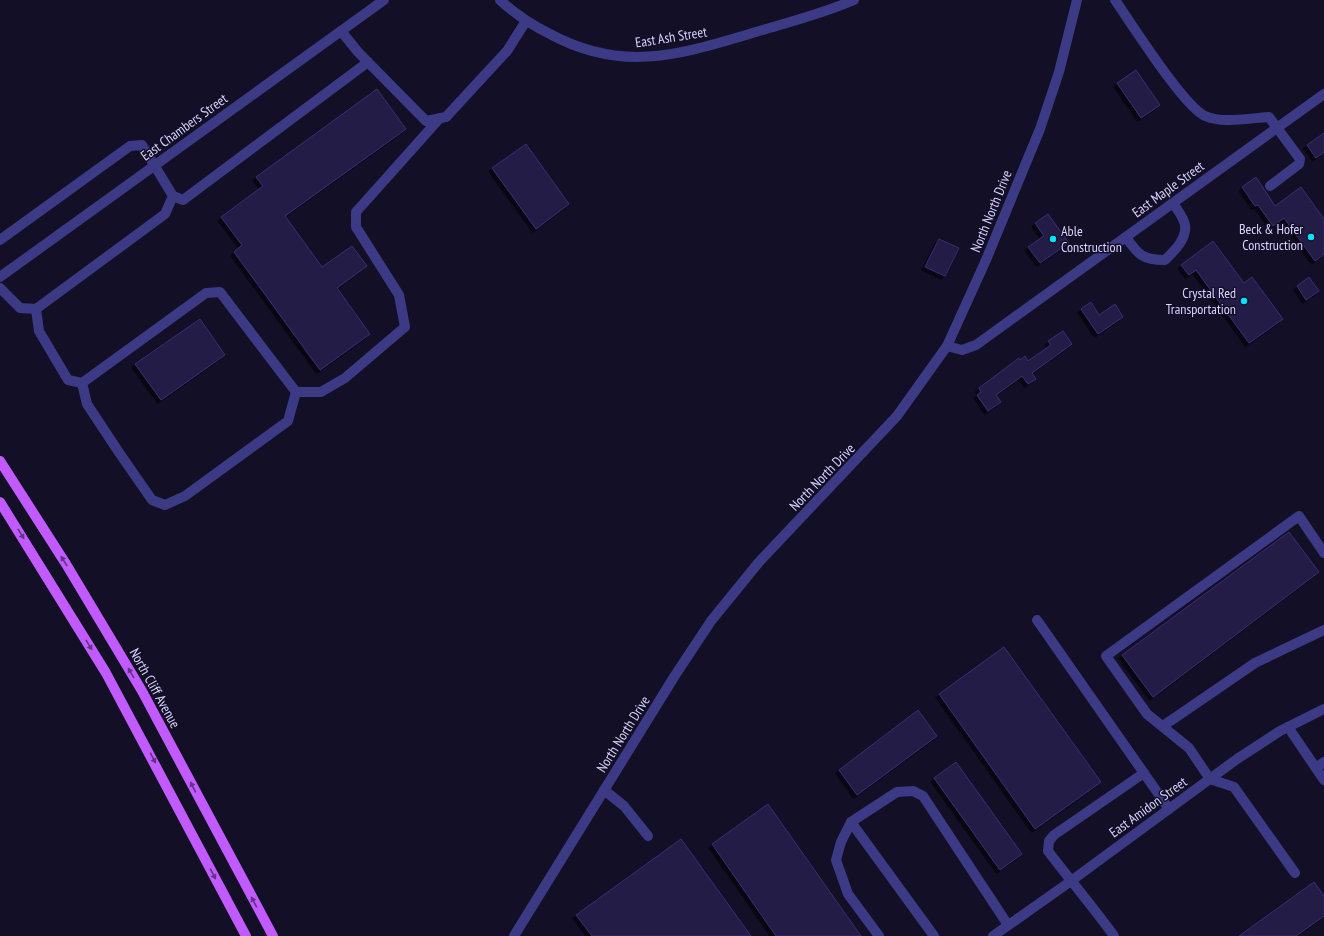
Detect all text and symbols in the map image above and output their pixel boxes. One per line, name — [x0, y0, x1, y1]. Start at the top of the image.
street label: East Ash Street — [634, 22, 708, 52]
street label: East Chambers Street — [137, 89, 231, 165]
street label: East Maple Street — [1128, 157, 1208, 221]
street label: North North Drive — [966, 167, 1016, 255]
place label: Beck & Hofer Construction — [1239, 220, 1303, 254]
place label: Able Construction — [1061, 222, 1122, 256]
marker: Beck & Hofer Construction — [1306, 232, 1316, 242]
marker: Able Construction — [1048, 234, 1058, 244]
place label: Crystal Red Transportation — [1166, 284, 1236, 318]
marker: Crystal Red Transportation — [1239, 296, 1249, 306]
street label: North North Drive — [785, 439, 859, 515]
one-way arrow — [17, 529, 25, 539]
one-way arrow — [61, 555, 68, 567]
one-way arrow — [85, 640, 93, 650]
street label: North Cliff Avenue — [126, 645, 184, 731]
one-way arrow — [128, 667, 135, 678]
street label: North North Drive — [592, 692, 654, 776]
one-way arrow — [150, 753, 156, 764]
street label: East Amidon Street — [1106, 773, 1191, 841]
one-way arrow — [190, 781, 196, 793]
one-way arrow — [210, 868, 216, 879]
one-way arrow — [251, 896, 257, 908]

